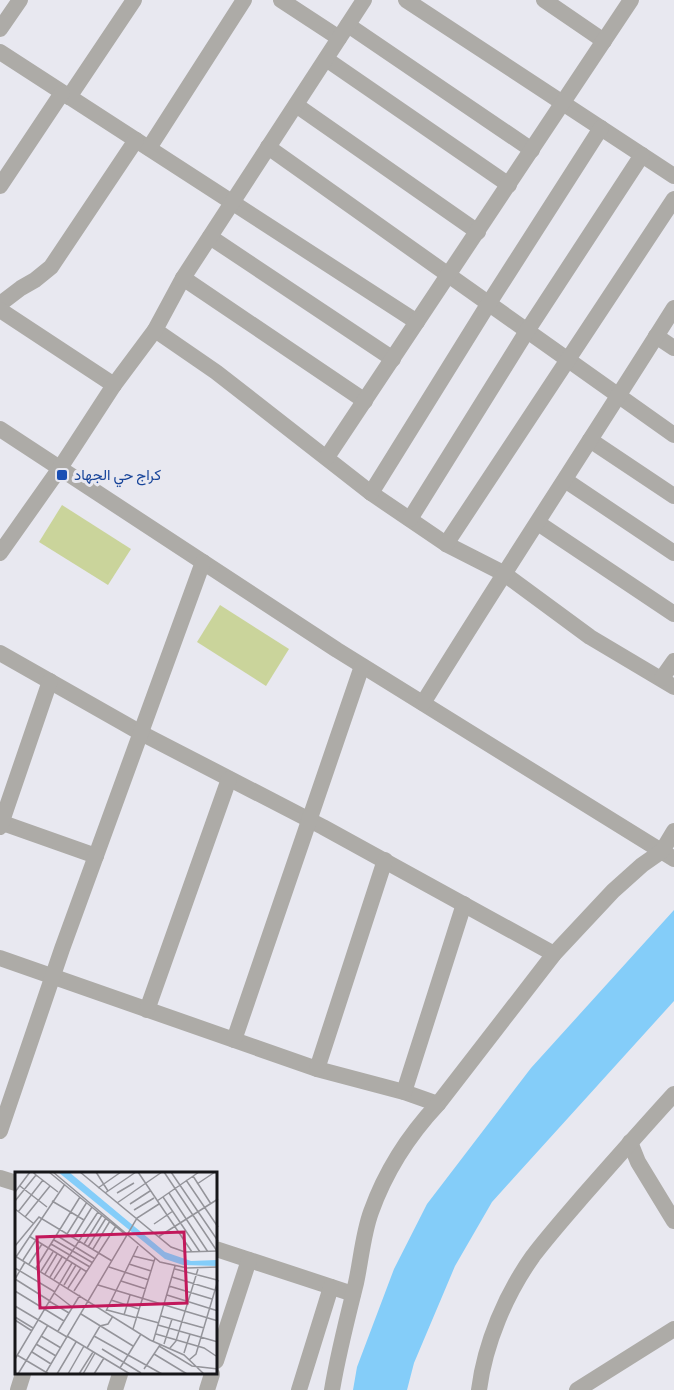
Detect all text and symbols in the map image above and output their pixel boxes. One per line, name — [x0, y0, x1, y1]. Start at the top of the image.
place label: كراج حي الجهاد — [74, 465, 161, 488]
marker: كراج حي الجهاد — [55, 468, 69, 482]
inset map — [15, 1172, 218, 1375]

